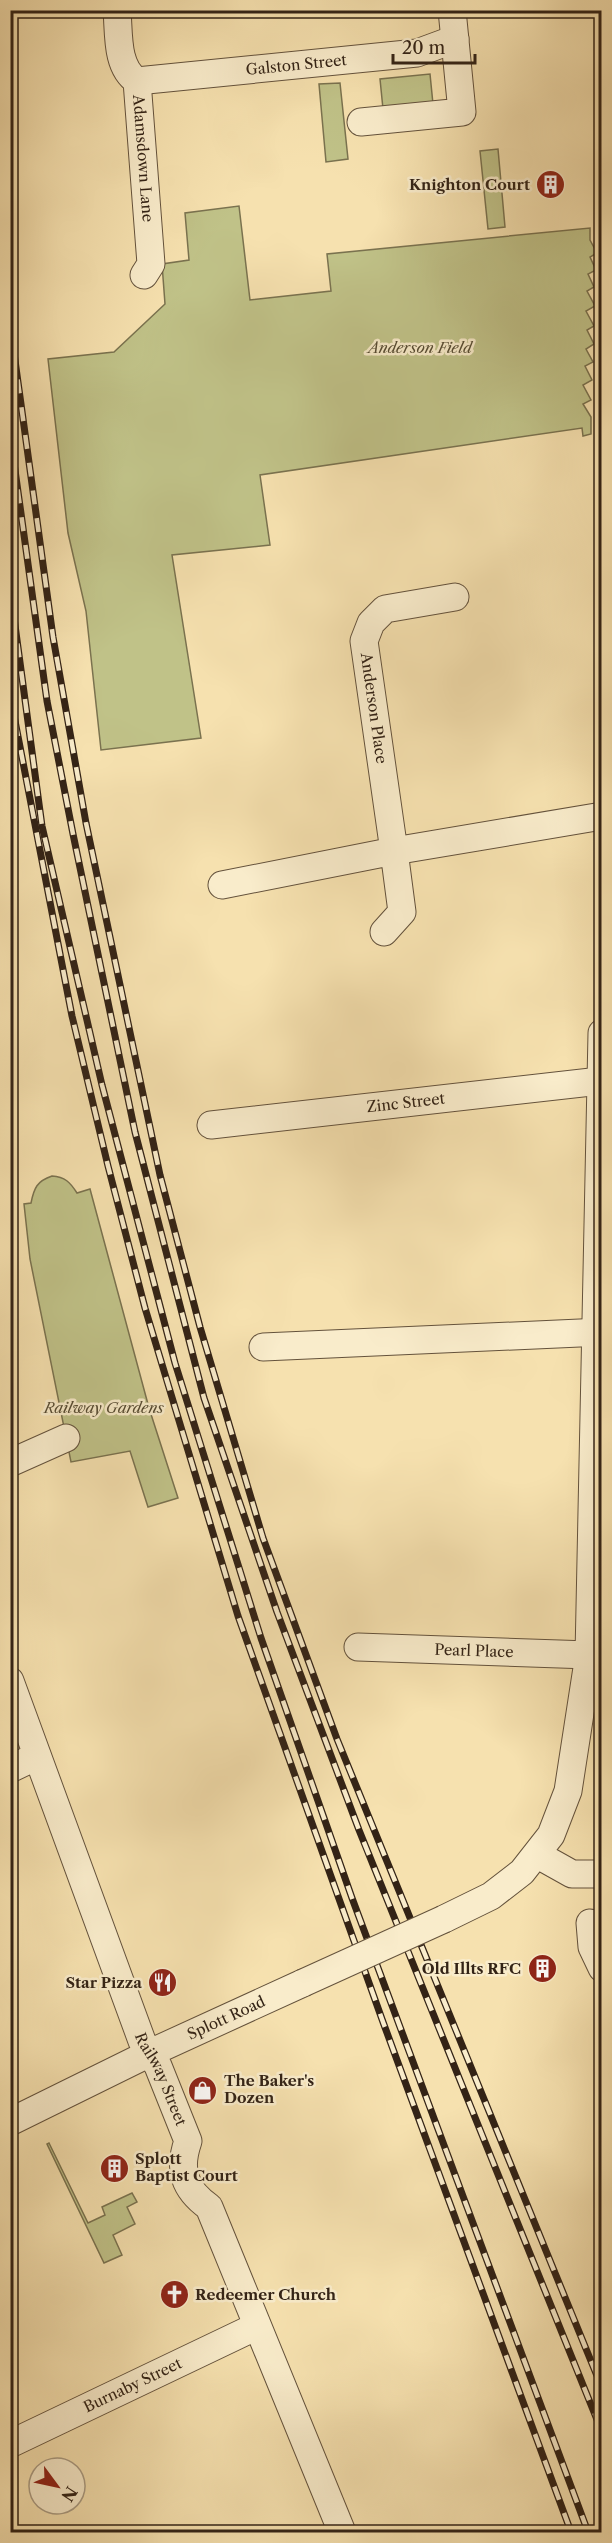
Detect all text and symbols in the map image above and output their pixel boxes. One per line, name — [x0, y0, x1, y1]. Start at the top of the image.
scale bar — [393, 27, 476, 65]
text: 20 m — [402, 37, 446, 59]
street label: Galston Street — [245, 50, 348, 79]
street label: Adamsdown Lane — [129, 93, 158, 223]
building icon: Knighton Court — [535, 169, 567, 201]
place label: Knighton Court — [409, 175, 530, 194]
park label: Anderson Field — [366, 338, 474, 357]
street label: Anderson Place — [357, 650, 391, 765]
street label: Zinc Street — [366, 1089, 446, 1116]
park label: Railway Gardens — [43, 1398, 164, 1417]
street label: Pearl Place — [434, 1640, 514, 1661]
building icon: Old Illts RFC — [526, 1953, 558, 1985]
place label: Old Illts RFC — [422, 1959, 521, 1978]
restaurant icon: Star Pizza — [147, 1967, 179, 1999]
place label: Star Pizza — [65, 1973, 142, 1992]
street label: Splott Road — [184, 1992, 268, 2044]
street label: Railway Street — [131, 2030, 191, 2129]
place label: The Baker's Dozen — [224, 2071, 314, 2107]
shop icon: The Baker's Dozen — [187, 2074, 219, 2106]
place label: Splott Baptist Court — [135, 2149, 238, 2185]
building icon: Splott Baptist Court — [98, 2152, 130, 2184]
church icon: Redeemer Church — [158, 2279, 190, 2311]
place label: Redeemer Church — [195, 2285, 337, 2304]
street label: Burnaby Street — [80, 2353, 185, 2416]
north arrow — [27, 2456, 87, 2516]
text: N — [57, 2483, 82, 2506]

